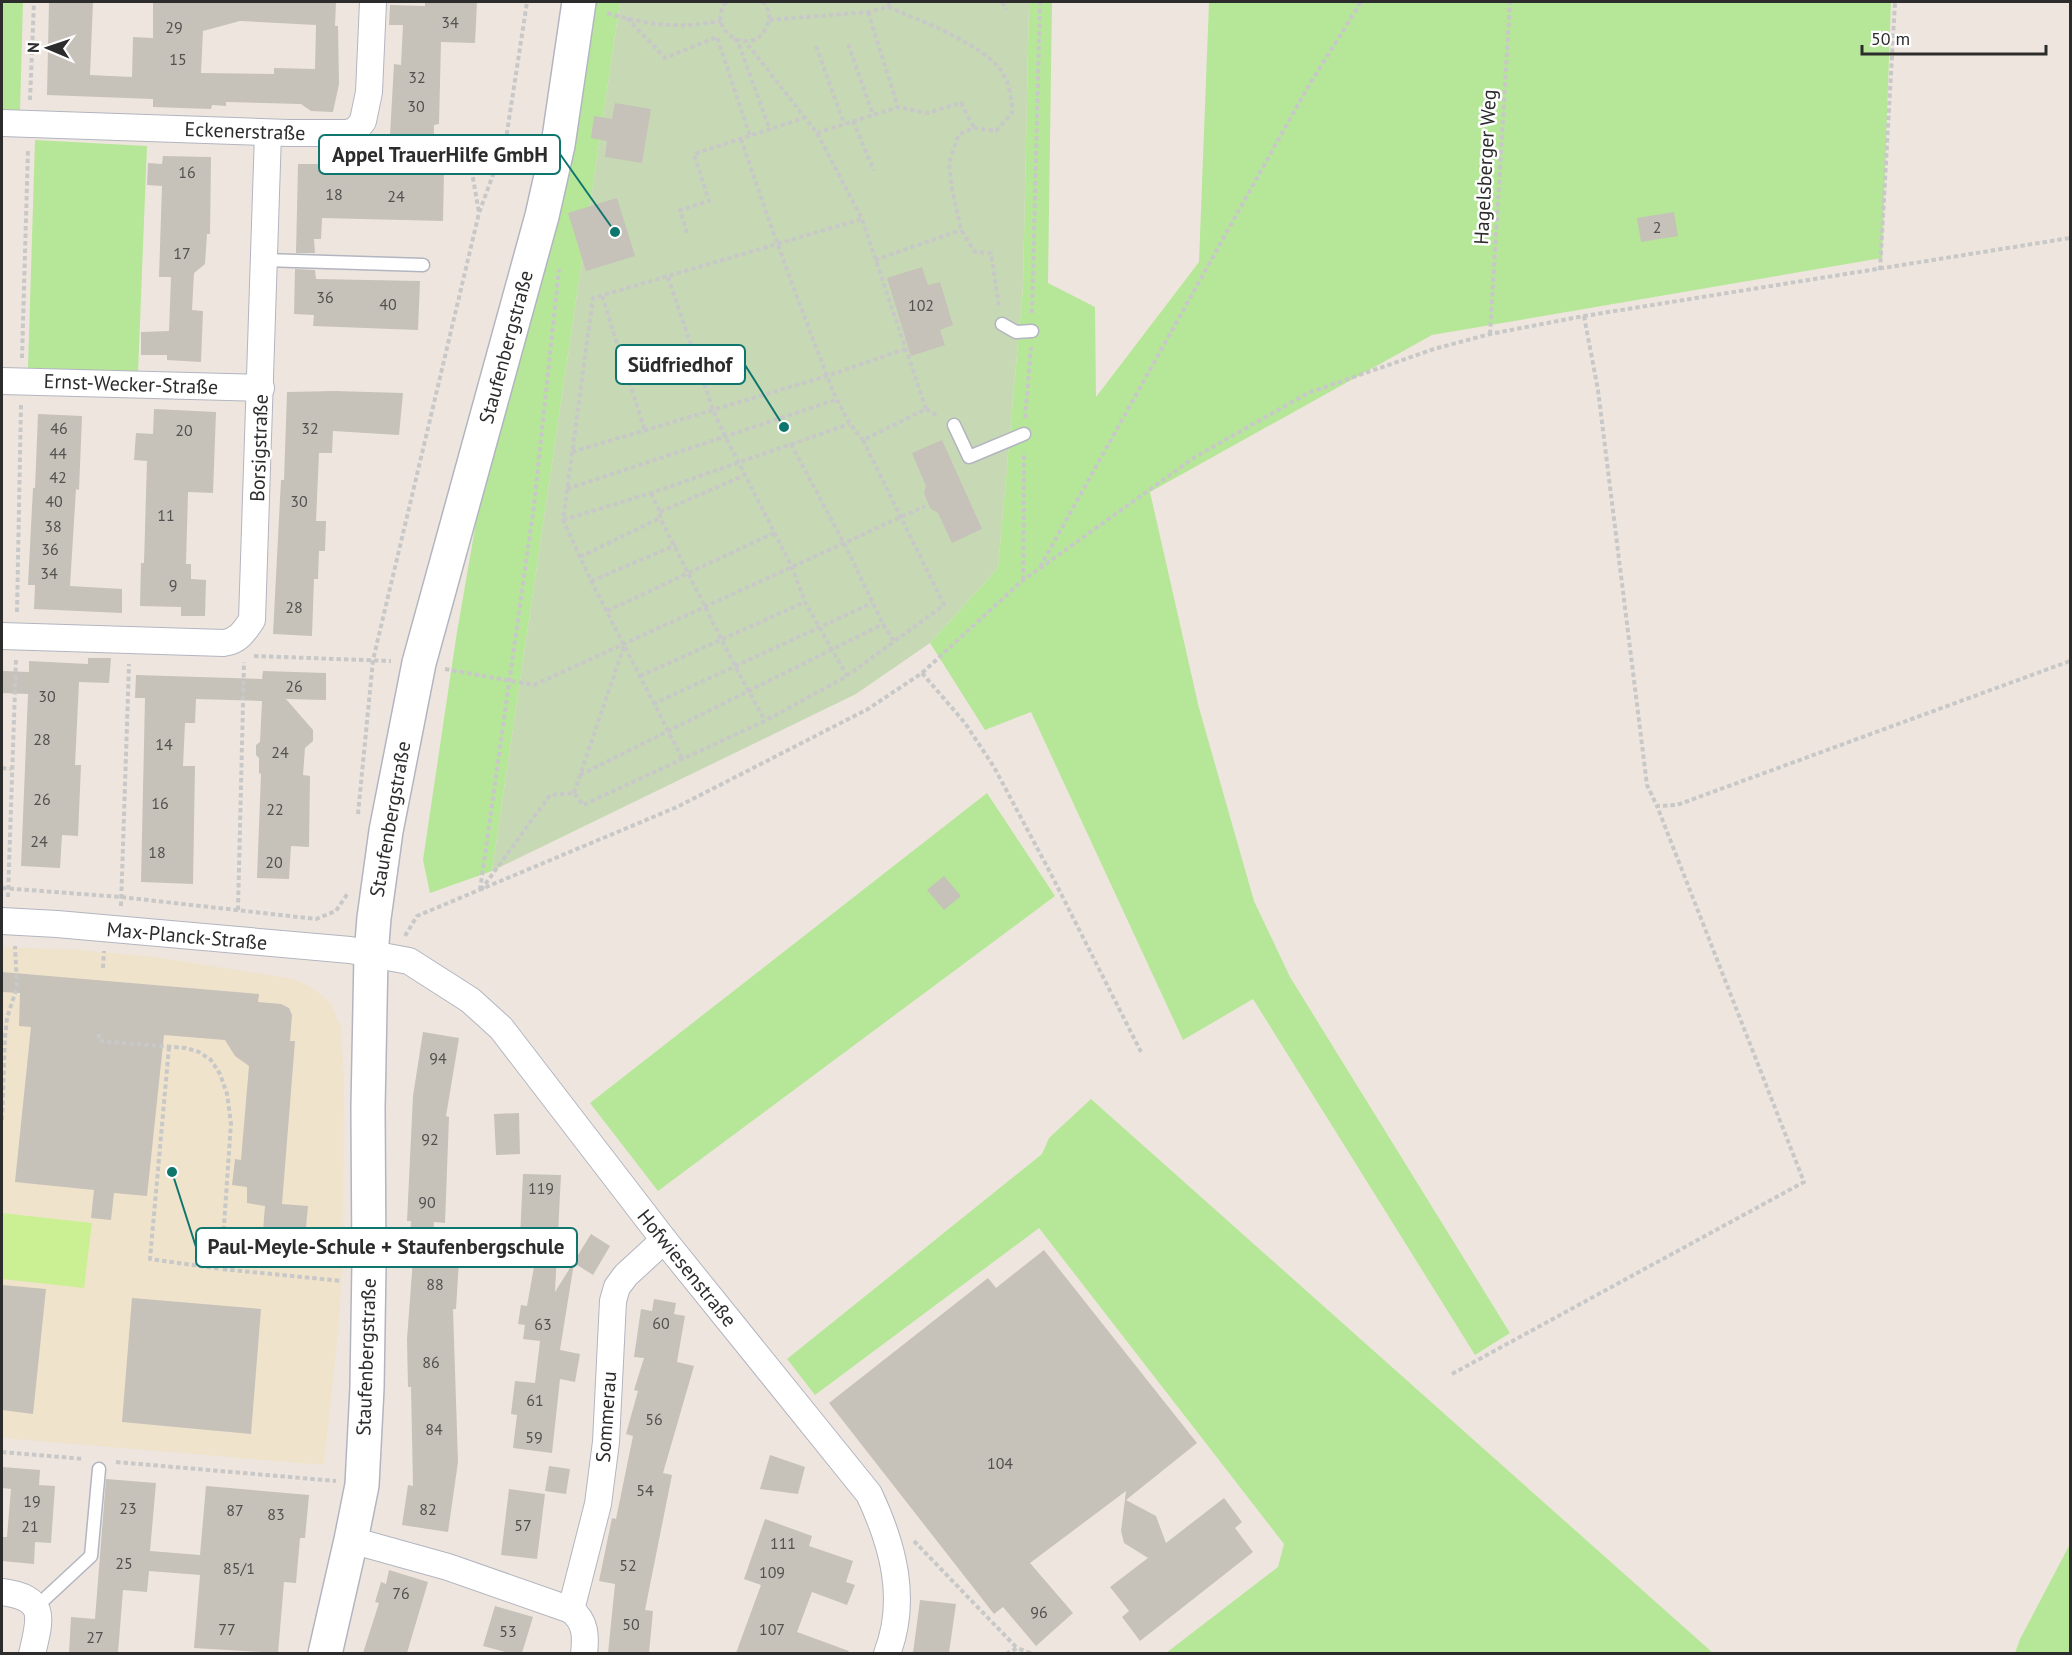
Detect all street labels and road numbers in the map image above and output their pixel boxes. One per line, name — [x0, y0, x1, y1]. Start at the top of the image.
street label: Hagelsberger Weg — [1468, 89, 1502, 245]
street label: Eckenerstraße — [184, 116, 306, 146]
street label: Staufenbergstraße — [473, 267, 539, 427]
street label: Ernst-Wecker-Straße — [43, 368, 219, 400]
street label: Borsigstraße — [244, 394, 274, 502]
street label: Staufenbergstraße — [363, 739, 417, 899]
street label: Max-Planck-Straße — [106, 916, 268, 956]
street label: Hofwiesenstraße — [632, 1204, 742, 1332]
street label: Staufenbergstraße — [350, 1278, 382, 1436]
street label: Sommerau — [590, 1370, 622, 1464]

